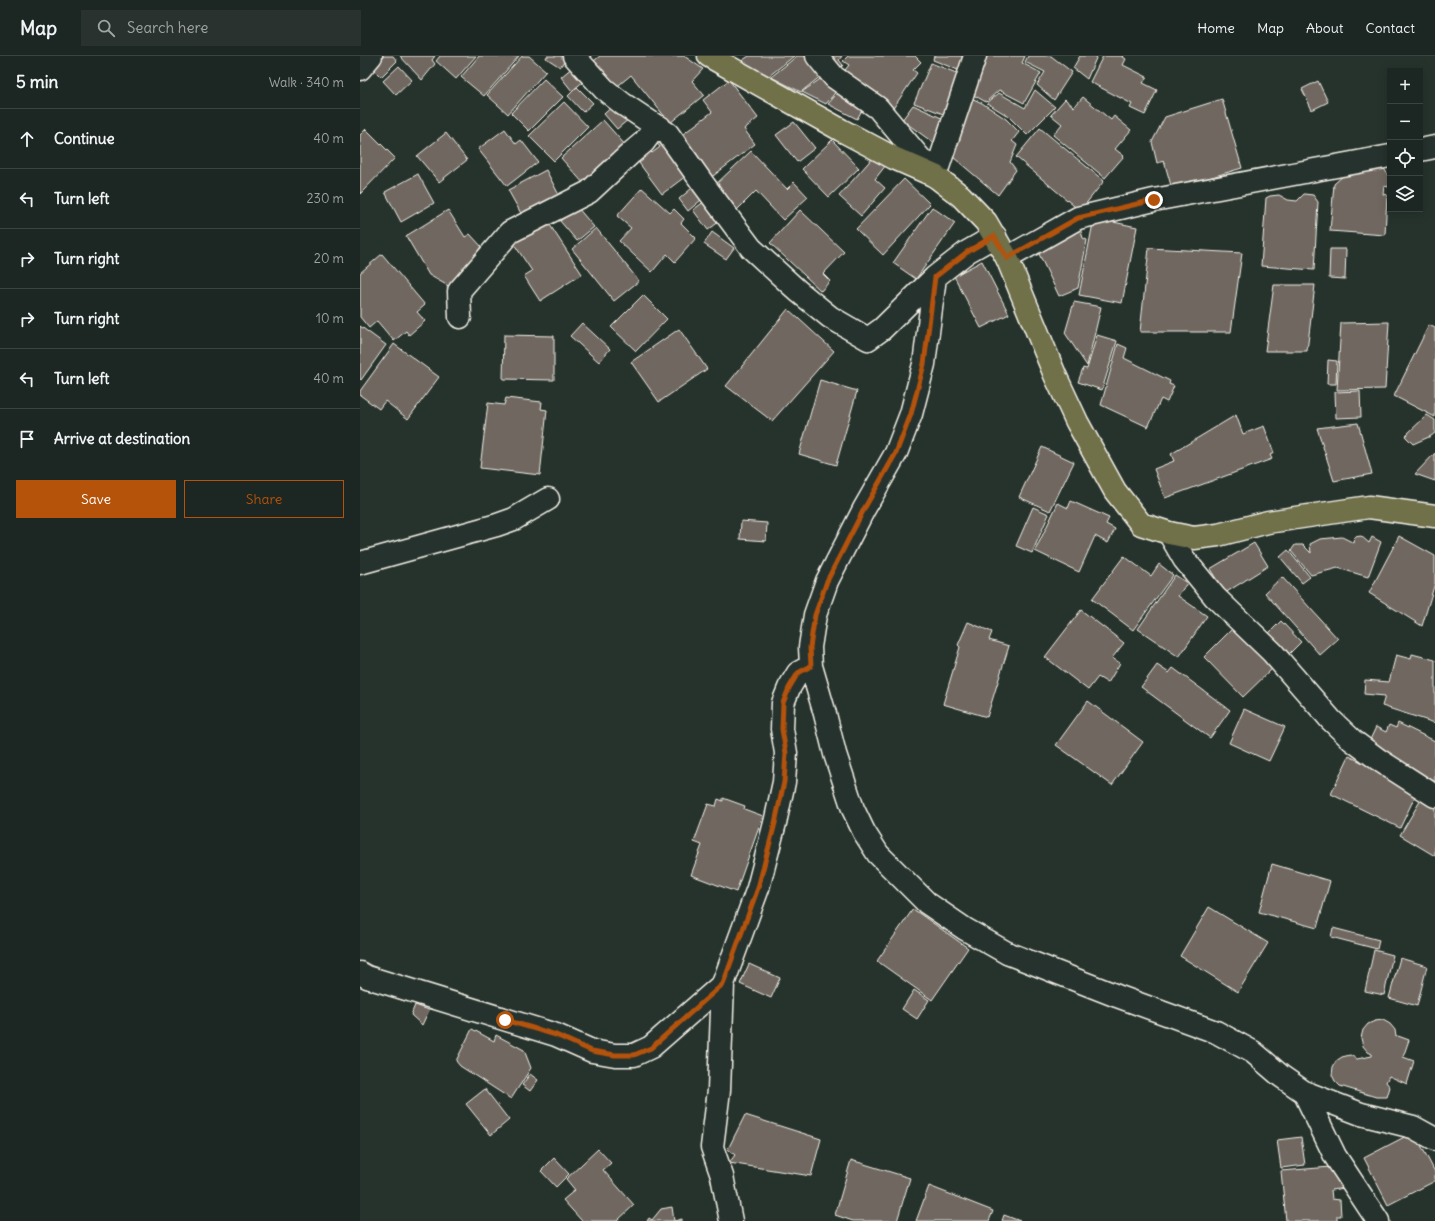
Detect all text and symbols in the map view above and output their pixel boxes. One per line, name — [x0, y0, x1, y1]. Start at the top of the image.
search box — [81, 10, 361, 46]
text: Map — [20, 16, 57, 40]
icon: search — [95, 17, 117, 39]
text: Search here — [127, 18, 208, 37]
text: Home — [1197, 19, 1235, 37]
text: Map — [1257, 19, 1284, 37]
text: About — [1306, 19, 1344, 37]
text: Contact — [1366, 19, 1415, 37]
map controls — [1387, 68, 1423, 212]
button: + — [1387, 68, 1423, 104]
text: 5 min — [16, 71, 58, 93]
text: Walk · 340 m — [269, 74, 344, 91]
button: − — [1387, 104, 1423, 140]
icon: ahead — [16, 128, 38, 150]
text: Continue — [54, 129, 115, 148]
text: 40 m — [313, 130, 344, 147]
button: locate — [1387, 140, 1423, 176]
button: layers — [1387, 176, 1423, 212]
icon: left — [16, 188, 38, 210]
text: Turn left — [54, 189, 109, 208]
text: 230 m — [306, 190, 344, 207]
route end — [1145, 191, 1163, 209]
icon: right — [16, 248, 38, 270]
text: Turn right — [54, 249, 119, 268]
text: 20 m — [314, 250, 344, 267]
icon: right — [16, 308, 38, 330]
text: Turn right — [54, 309, 119, 328]
text: 10 m — [316, 310, 344, 327]
icon: left — [16, 368, 38, 390]
text: Turn left — [54, 369, 109, 388]
text: 40 m — [313, 370, 344, 387]
icon: arrive — [16, 428, 38, 450]
text: Arrive at destination — [54, 429, 190, 448]
button: Save — [16, 480, 176, 518]
button: Share — [184, 480, 344, 518]
route start — [496, 1011, 514, 1029]

